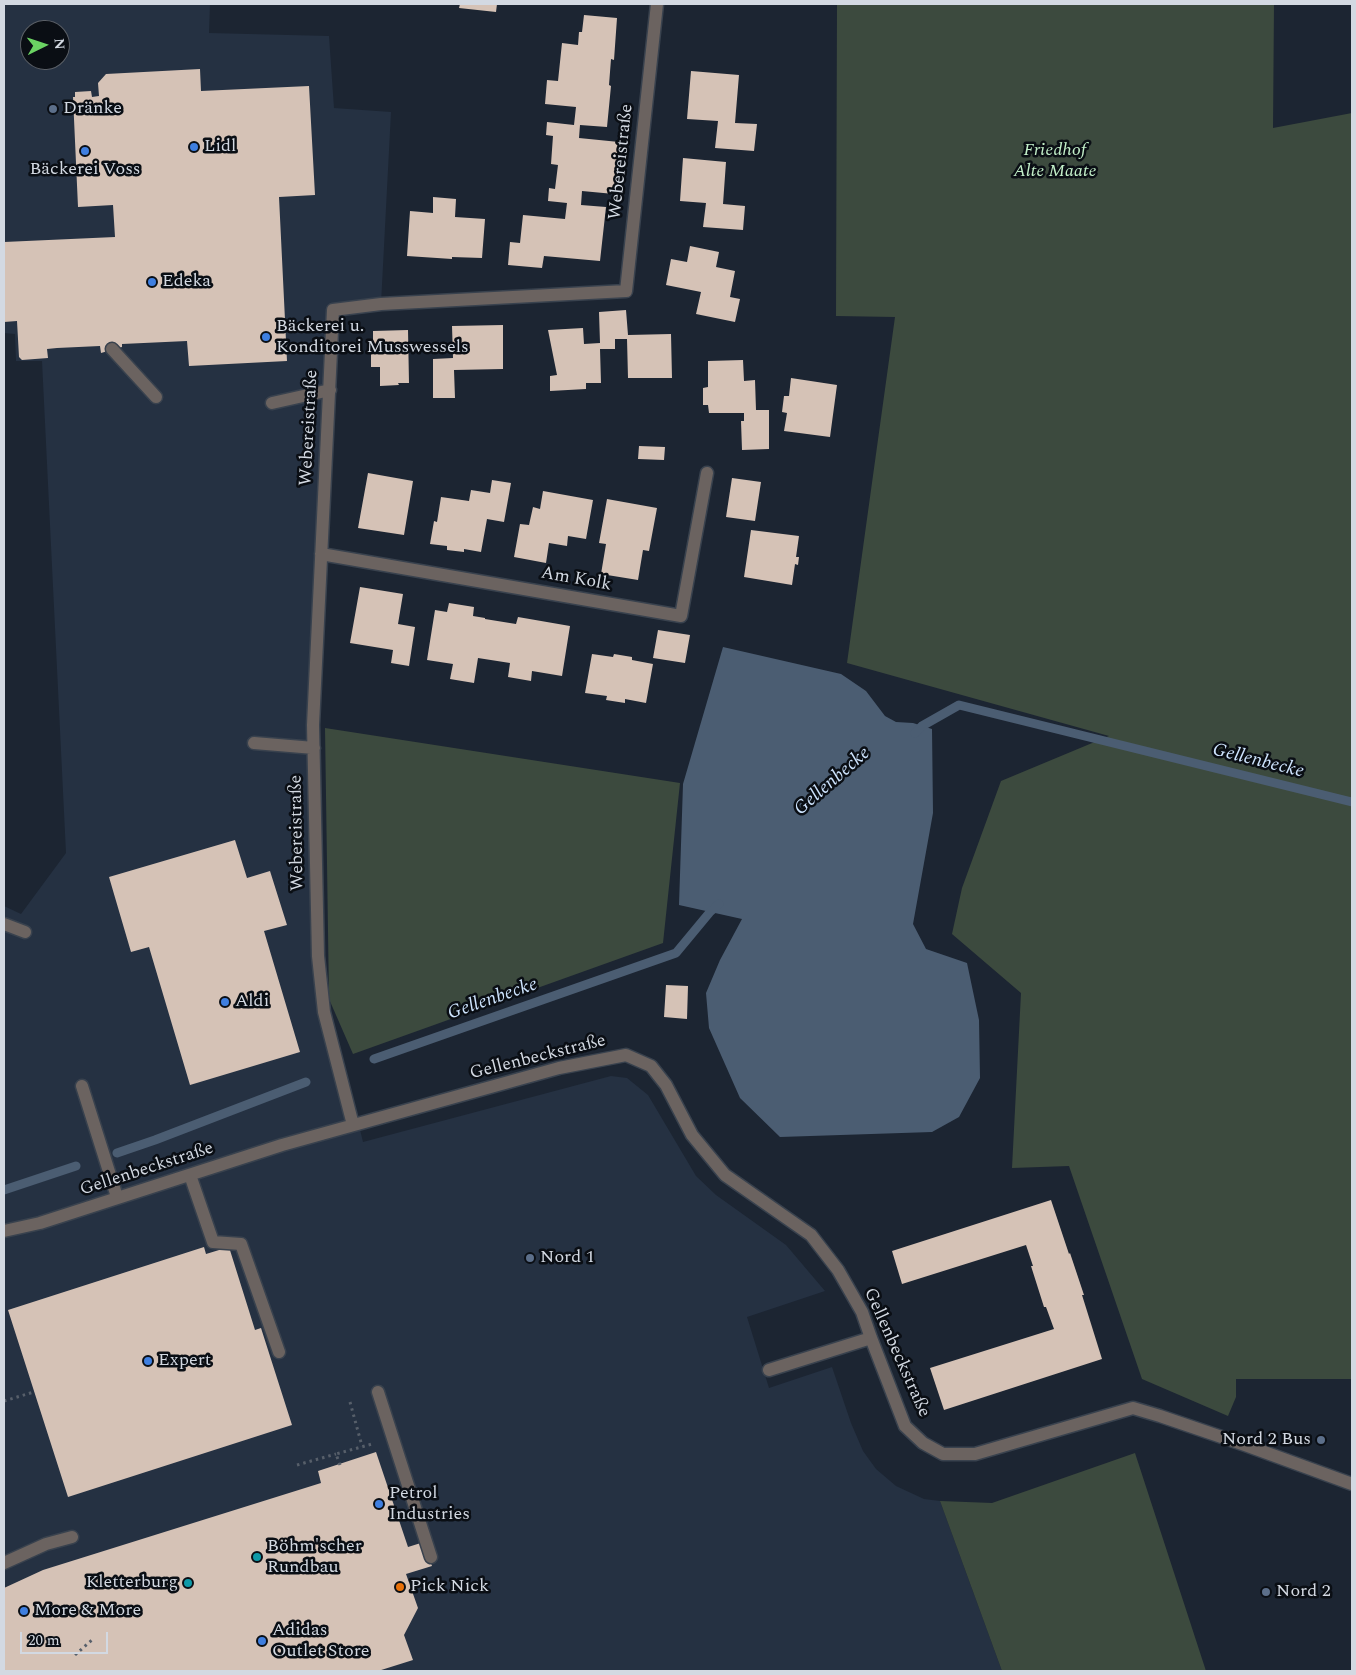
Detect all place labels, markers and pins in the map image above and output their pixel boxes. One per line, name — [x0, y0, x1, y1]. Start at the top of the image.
place label: Dränke — [63, 98, 122, 120]
marker: Dränke — [47, 103, 59, 115]
place label: Lidl — [204, 136, 236, 158]
marker: Lidl — [188, 141, 200, 153]
marker: Bäckerei Voss — [79, 145, 91, 157]
place label: Bäckerei Voss — [29, 159, 141, 181]
place label: Edeka — [162, 271, 211, 293]
marker: Edeka — [146, 276, 158, 288]
place label: Bäckerei u. Konditorei Musswessels — [276, 316, 469, 358]
marker: Bäckerei u. Konditorei Musswessels — [260, 331, 272, 343]
place label: Aldi — [235, 991, 269, 1013]
marker: Aldi — [219, 996, 231, 1008]
place label: Nord 1 — [540, 1247, 595, 1269]
marker: Nord 1 — [524, 1252, 536, 1264]
place label: Expert — [158, 1350, 211, 1372]
marker: Expert — [142, 1355, 154, 1367]
place label: Nord 2 Bus — [1222, 1429, 1311, 1451]
marker: Nord 2 Bus — [1315, 1434, 1327, 1446]
place label: Petrol Industries — [389, 1483, 470, 1526]
marker: Petrol Industries — [373, 1498, 385, 1510]
place label: Böhm'scher Rundbau — [267, 1536, 362, 1578]
marker: Böhm'scher Rundbau — [251, 1551, 263, 1563]
place label: Kletterburg — [86, 1572, 178, 1594]
place label: Pick Nick — [410, 1576, 489, 1598]
marker: Kletterburg — [182, 1577, 194, 1589]
marker: Pick Nick — [394, 1581, 406, 1593]
place label: Nord 2 — [1276, 1581, 1331, 1603]
marker: Nord 2 — [1260, 1586, 1272, 1598]
place label: More & More — [34, 1600, 141, 1622]
marker: More & More — [18, 1605, 30, 1617]
place label: Adidas Outlet Store — [272, 1620, 370, 1662]
marker: Adidas Outlet Store — [256, 1635, 268, 1647]

